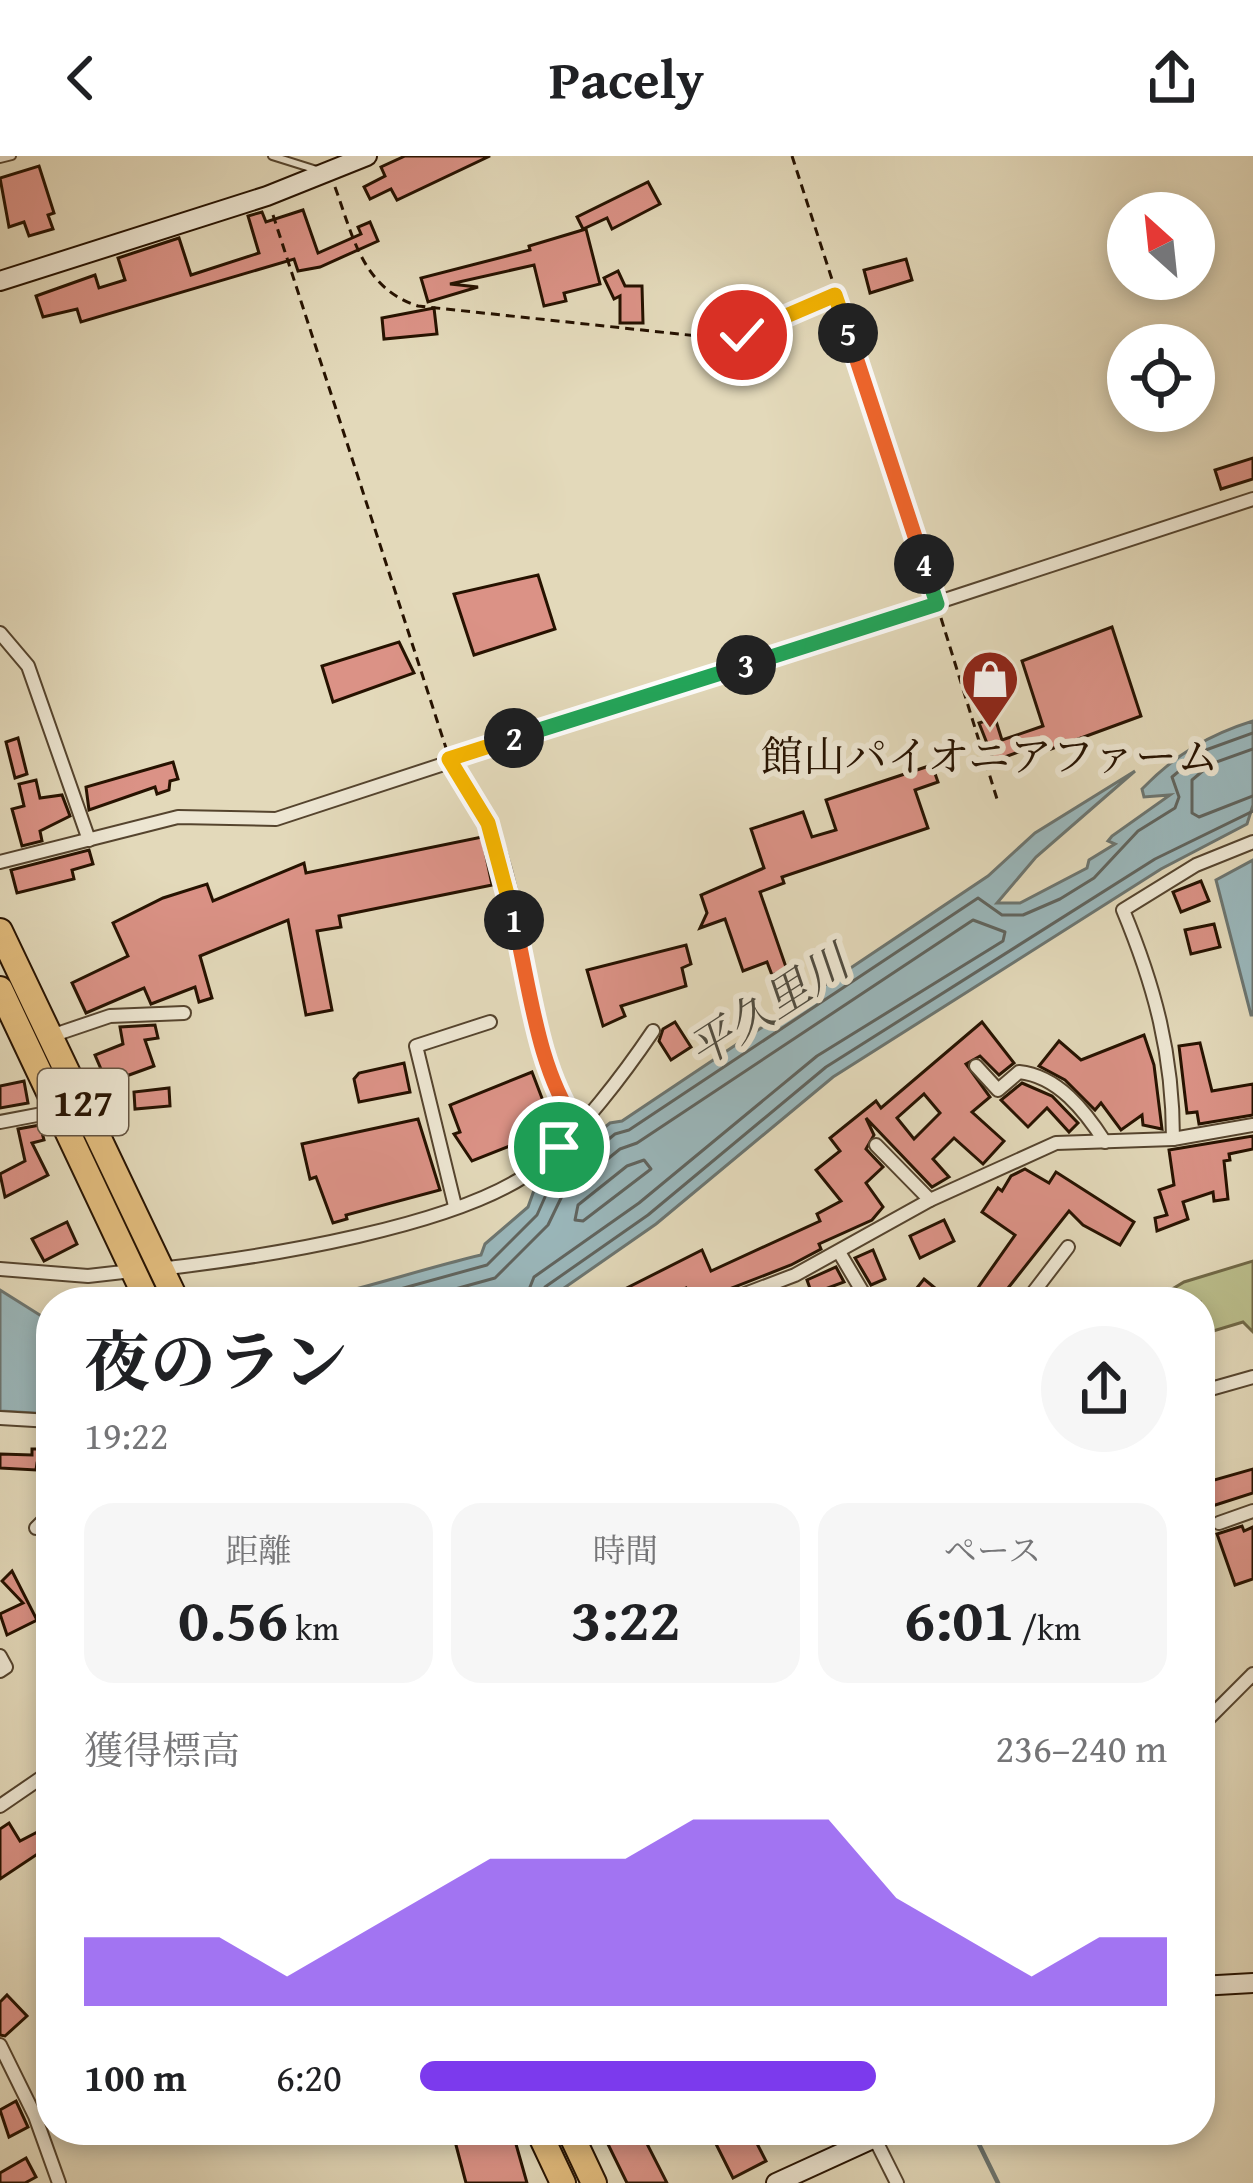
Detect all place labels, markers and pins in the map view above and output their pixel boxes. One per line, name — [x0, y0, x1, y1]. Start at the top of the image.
pin — [691, 284, 793, 386]
pin: 5 — [818, 303, 878, 363]
pin: 4 — [894, 534, 954, 594]
pin: 3 — [716, 635, 776, 695]
shop icon: 館山パイオニアファーム — [959, 648, 1021, 730]
pin: 2 — [484, 708, 544, 768]
place label: 館山パイオニアファーム — [761, 725, 1219, 786]
pin: 1 — [484, 890, 544, 950]
pin — [508, 1096, 610, 1198]

